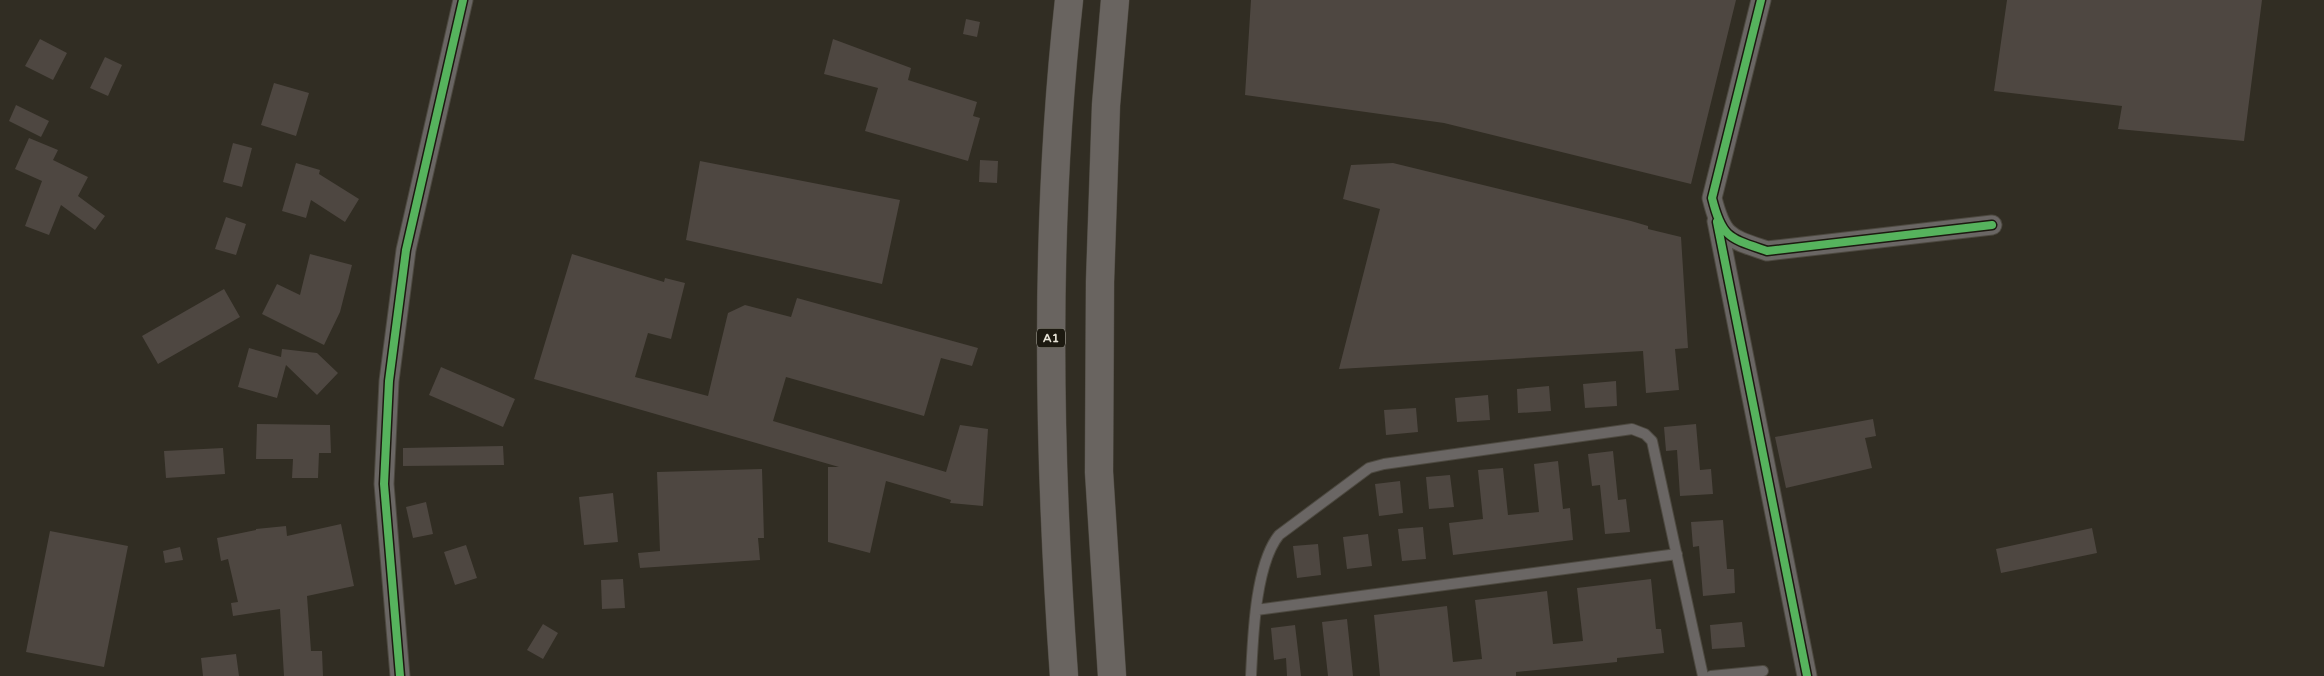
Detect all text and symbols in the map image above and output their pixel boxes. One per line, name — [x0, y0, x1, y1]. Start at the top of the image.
road number: A1 — [1037, 328, 1065, 348]

